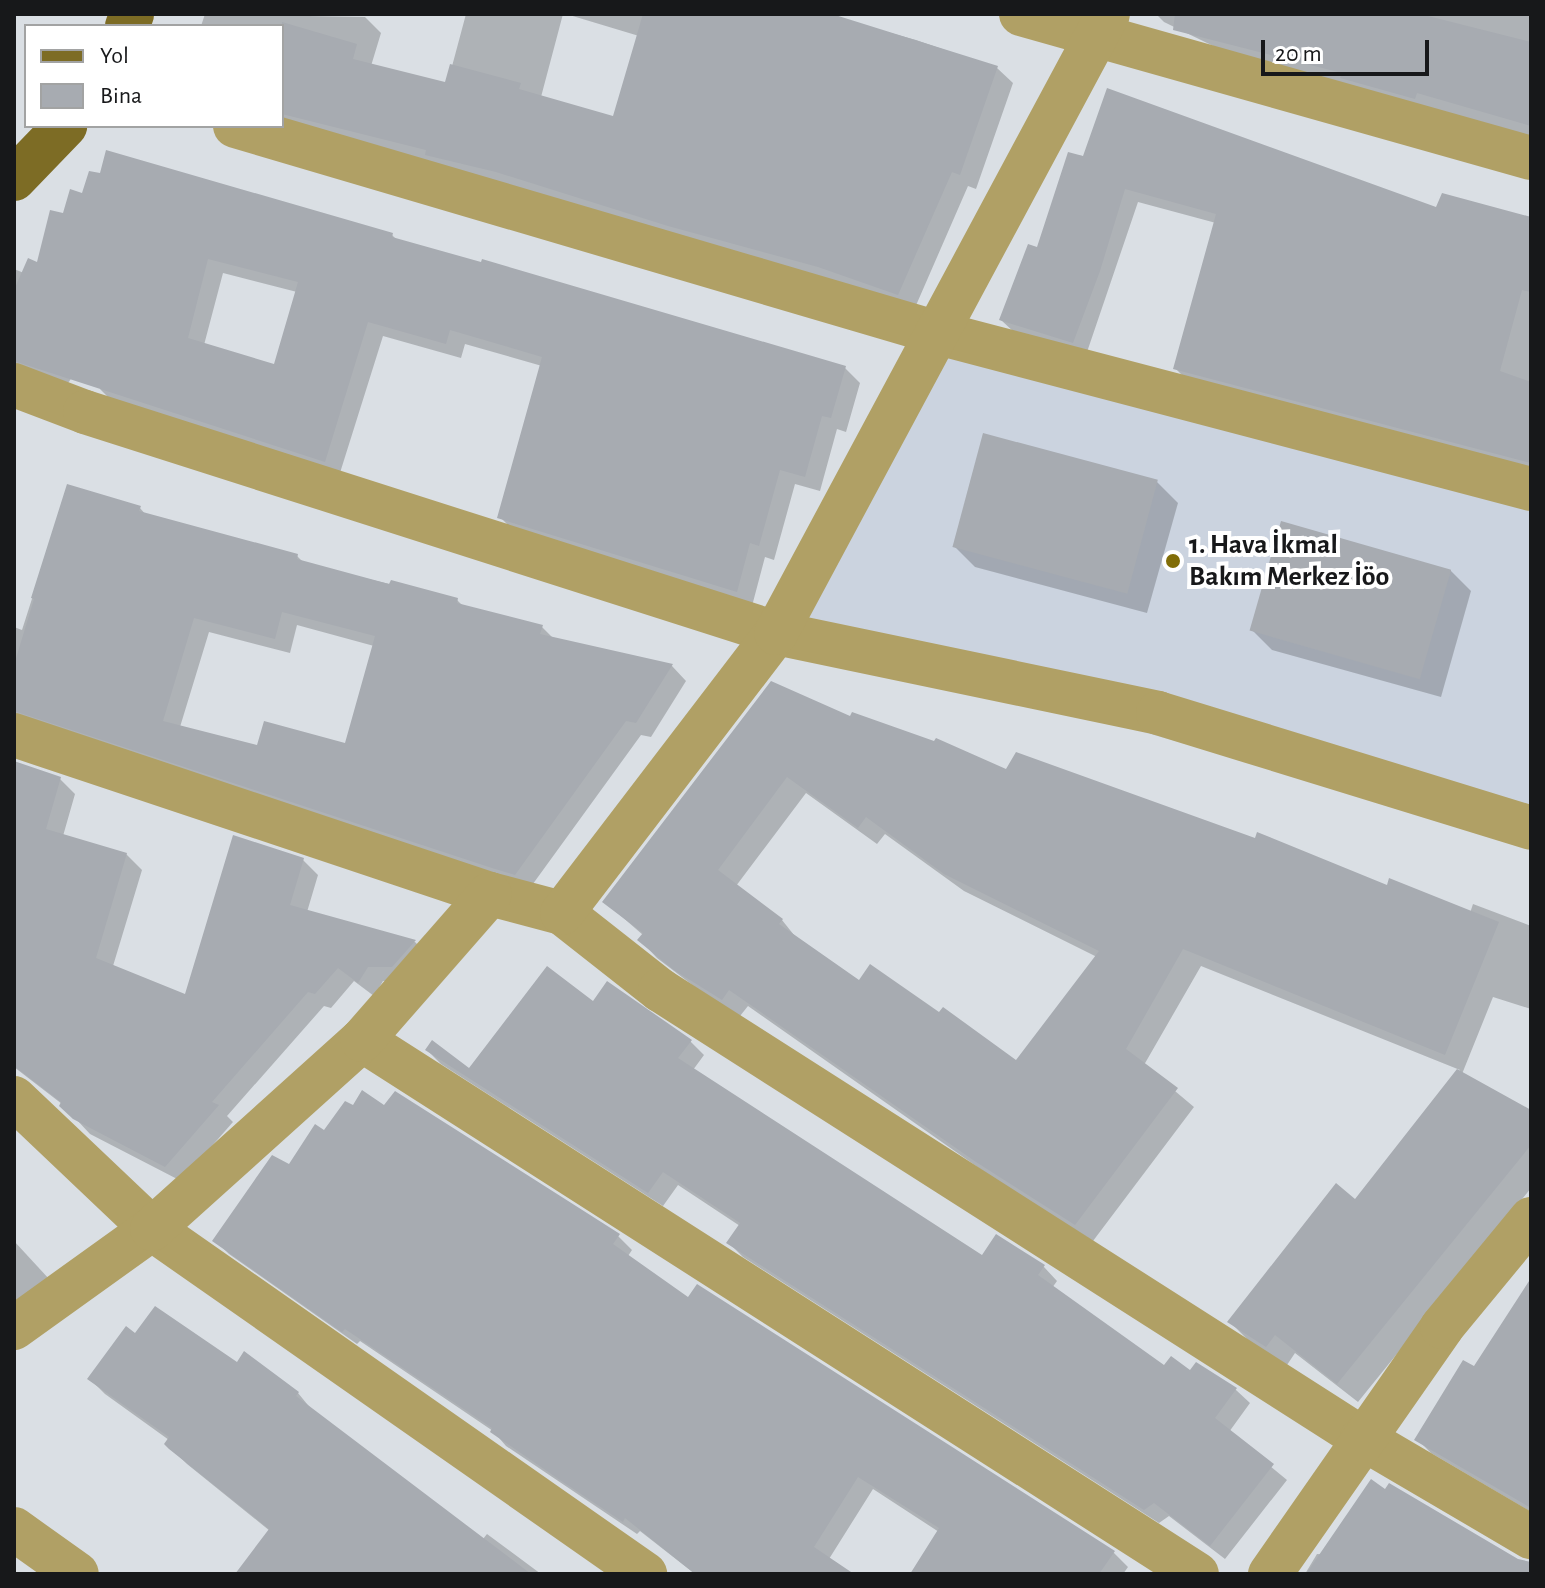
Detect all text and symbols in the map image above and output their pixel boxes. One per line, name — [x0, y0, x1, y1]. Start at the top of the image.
legend — [24, 24, 284, 128]
scale bar — [1265, 24, 1433, 74]
text: 20 m — [1275, 42, 1322, 66]
text: Yol — [100, 44, 129, 68]
text: Bina — [100, 84, 142, 108]
place label: 1. Hava İkmal Bakım Merkez İöo — [1189, 528, 1389, 594]
marker: 1. Hava İkmal Bakım Merkez İöo — [1164, 552, 1182, 570]

